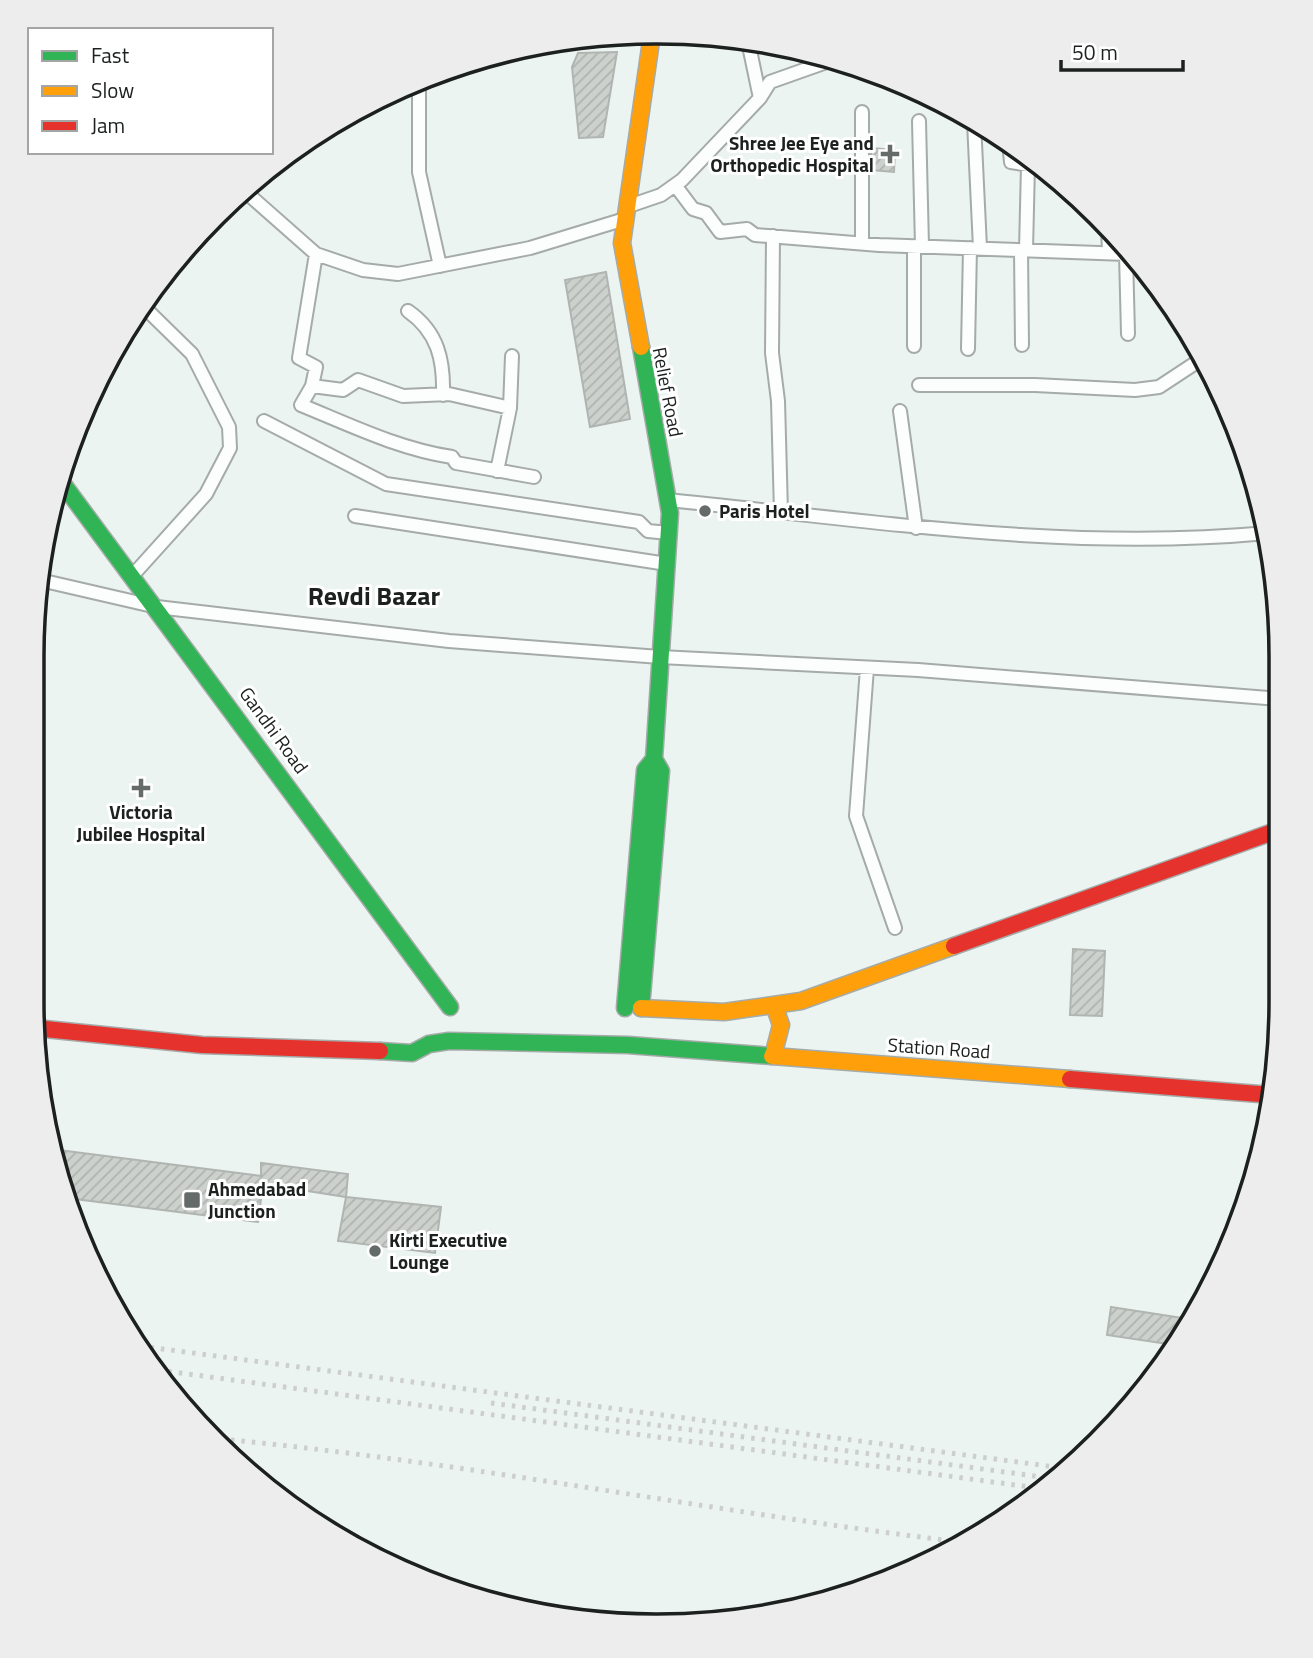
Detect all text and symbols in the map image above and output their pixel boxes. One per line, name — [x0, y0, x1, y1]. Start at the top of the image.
legend — [28, 28, 273, 154]
scale bar — [1061, 28, 1184, 72]
text: 50 m — [1072, 36, 1118, 68]
text: Fast — [91, 39, 130, 71]
text: Slow — [91, 74, 134, 106]
text: Jam — [91, 109, 125, 141]
place label: Shree Jee Eye and Orthopedic Hospital — [710, 128, 874, 179]
marker: Shree Jee Eye and Orthopedic Hospital — [880, 144, 900, 164]
street label: Relief Road — [646, 345, 691, 439]
place label: Paris Hotel — [719, 496, 810, 525]
marker: Paris Hotel — [697, 503, 713, 519]
district label: Revdi Bazar — [308, 576, 441, 615]
street label: Gandhi Road — [233, 680, 316, 779]
marker: Victoria Jubilee Hospital — [131, 778, 151, 798]
place label: Victoria Jubilee Hospital — [77, 797, 206, 848]
street label: Station Road — [887, 1029, 991, 1066]
place label: Ahmedabad Junction — [208, 1174, 306, 1225]
marker: Ahmedabad Junction — [182, 1190, 202, 1210]
place label: Kirti Executive Lounge — [389, 1225, 507, 1276]
marker: Kirti Executive Lounge — [367, 1243, 383, 1259]

